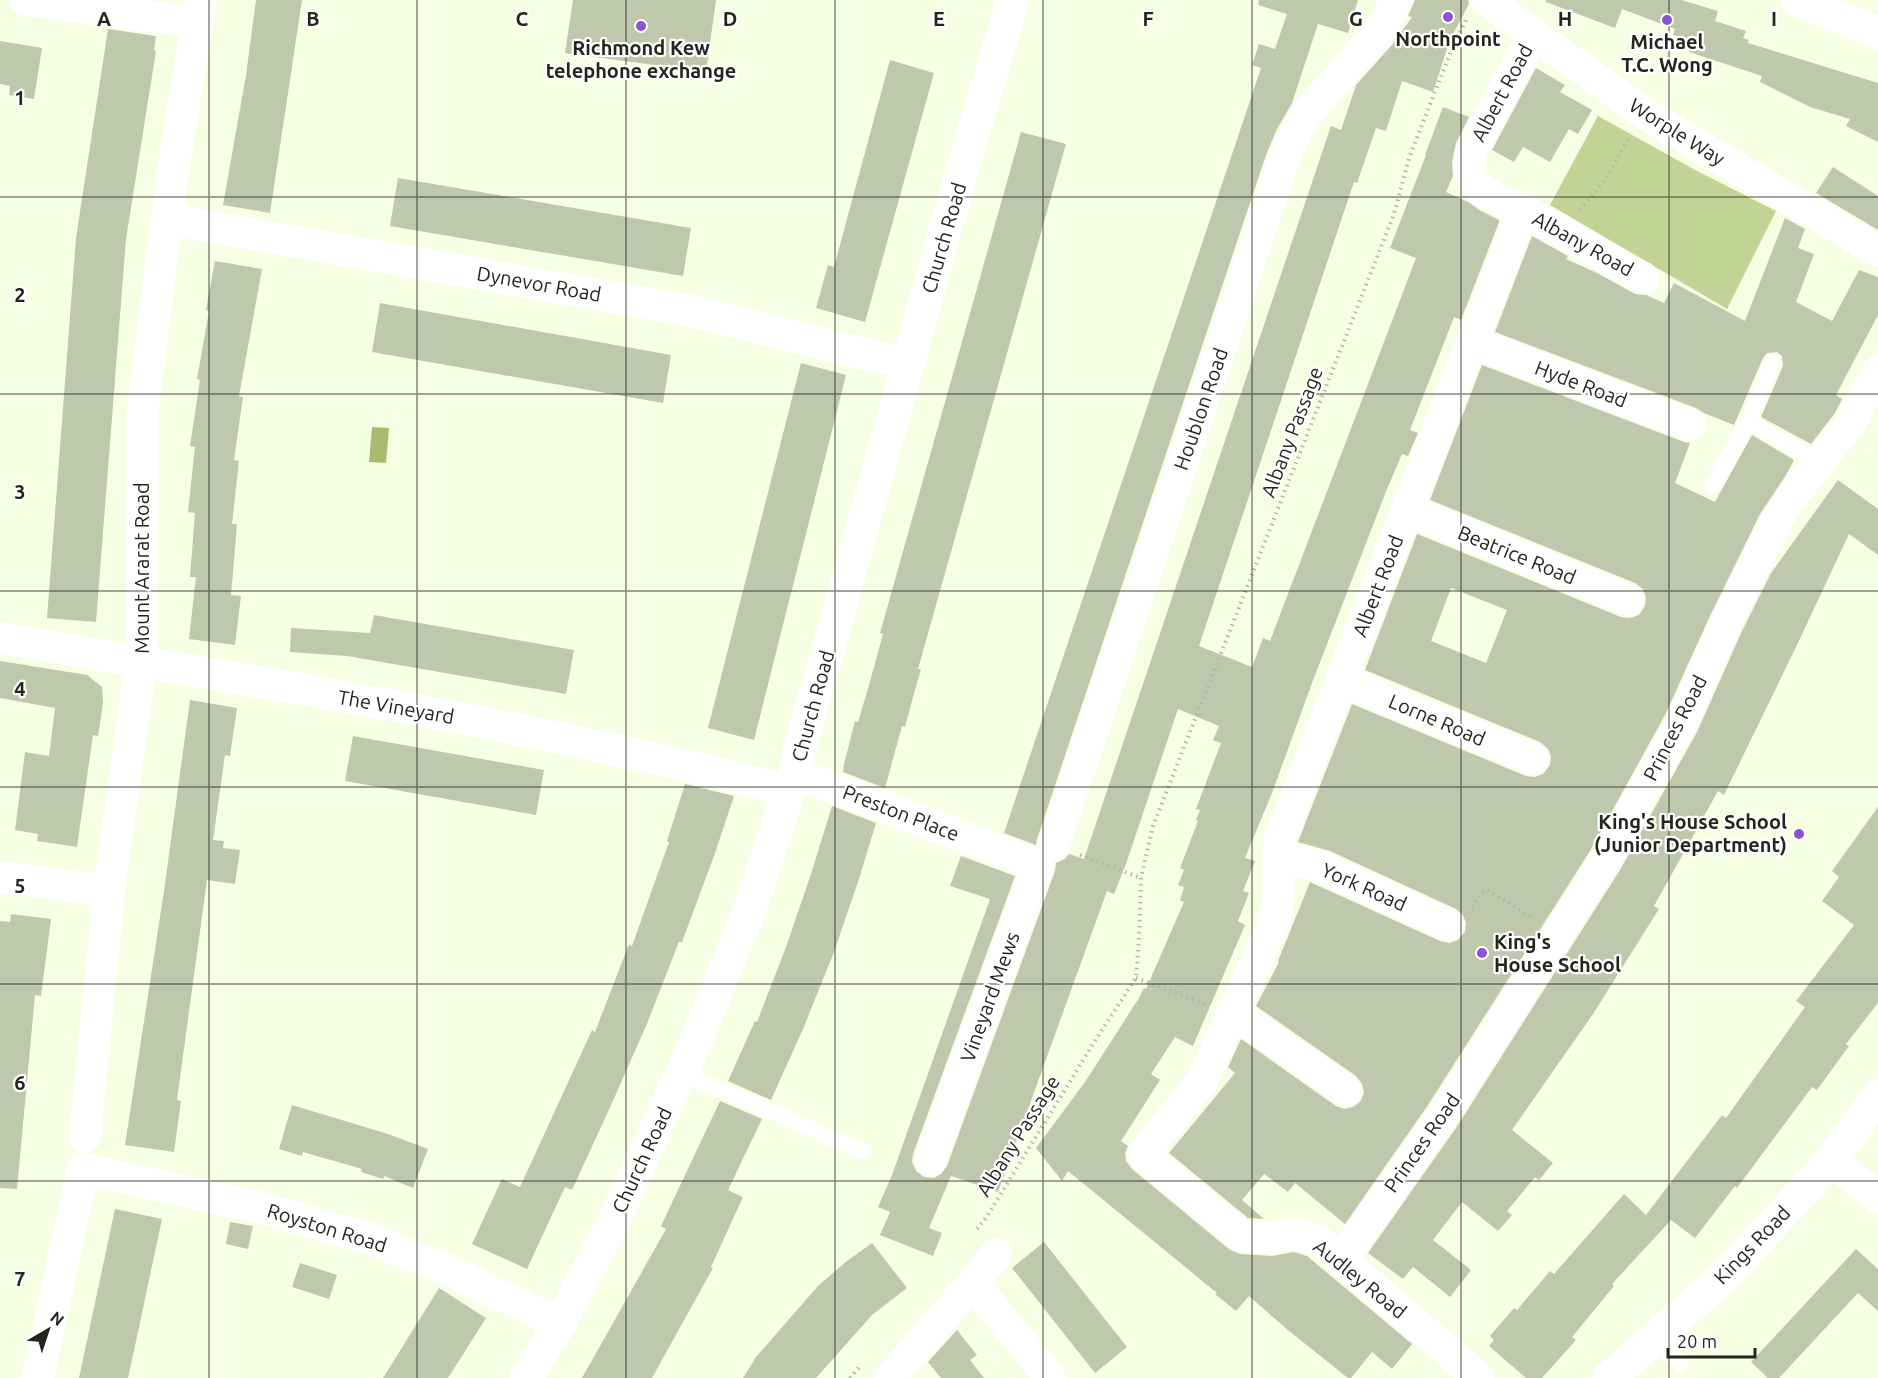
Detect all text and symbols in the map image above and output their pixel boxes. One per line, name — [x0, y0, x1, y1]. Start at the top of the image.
text: A — [97, 7, 111, 30]
text: B — [306, 7, 320, 30]
text: C — [516, 7, 529, 30]
text: D — [723, 7, 737, 30]
text: E — [933, 7, 945, 30]
text: F — [1142, 7, 1154, 30]
text: G — [1349, 7, 1363, 30]
text: H — [1558, 7, 1572, 30]
text: I — [1771, 7, 1777, 30]
marker: Northpoint — [1441, 10, 1455, 24]
marker: Michael T.C. Wong — [1660, 13, 1674, 27]
marker: Richmond Kew telephone exchange — [634, 19, 648, 33]
place label: Northpoint — [1395, 27, 1501, 50]
place label: Michael T.C. Wong — [1621, 30, 1713, 76]
place label: Richmond Kew telephone exchange — [546, 36, 736, 82]
street label: Albert Road — [1466, 40, 1537, 145]
text: 1 — [14, 86, 26, 109]
street label: Worple Way — [1625, 93, 1729, 170]
street label: Church Road — [917, 180, 970, 296]
street label: Albany Road — [1529, 206, 1638, 281]
street label: Dynevor Road — [475, 261, 603, 306]
text: 2 — [14, 283, 26, 306]
street label: Houblon Road — [1169, 345, 1232, 473]
street label: Hyde Road — [1532, 355, 1631, 412]
street label: Albany Passage — [1256, 363, 1327, 500]
text: 3 — [14, 480, 26, 503]
street label: Mount Ararat Road — [130, 482, 153, 654]
street label: Beatrice Road — [1455, 520, 1580, 589]
street label: Albert Road — [1348, 532, 1407, 640]
street label: Church Road — [787, 648, 838, 764]
street label: Princes Road — [1638, 671, 1711, 784]
text: 4 — [14, 677, 26, 700]
street label: The Vineyard — [336, 685, 456, 728]
street label: Lorne Road — [1385, 689, 1489, 750]
street label: Preston Place — [840, 780, 963, 845]
place label: King's House School (Junior Department) — [1594, 810, 1787, 856]
marker: King's House School (Junior Department) — [1792, 827, 1806, 841]
street label: York Road — [1318, 858, 1410, 916]
text: 5 — [14, 874, 26, 897]
street label: Vineyard Mews — [955, 929, 1024, 1065]
place label: King's House School — [1494, 930, 1621, 976]
marker: King's House School — [1475, 946, 1489, 960]
text: 6 — [14, 1071, 26, 1094]
street label: Albany Passage — [971, 1071, 1064, 1200]
street label: Princes Road — [1379, 1089, 1464, 1197]
street label: Church Road — [607, 1103, 676, 1216]
street label: Royston Road — [264, 1198, 390, 1257]
street label: Kings Road — [1709, 1201, 1795, 1289]
street label: Audley Road — [1309, 1234, 1411, 1323]
text: 7 — [14, 1267, 26, 1290]
north arrow — [18, 1300, 78, 1360]
text: N — [47, 1308, 68, 1329]
scale bar — [1668, 1321, 1755, 1359]
text: 20 m — [1677, 1331, 1717, 1351]

